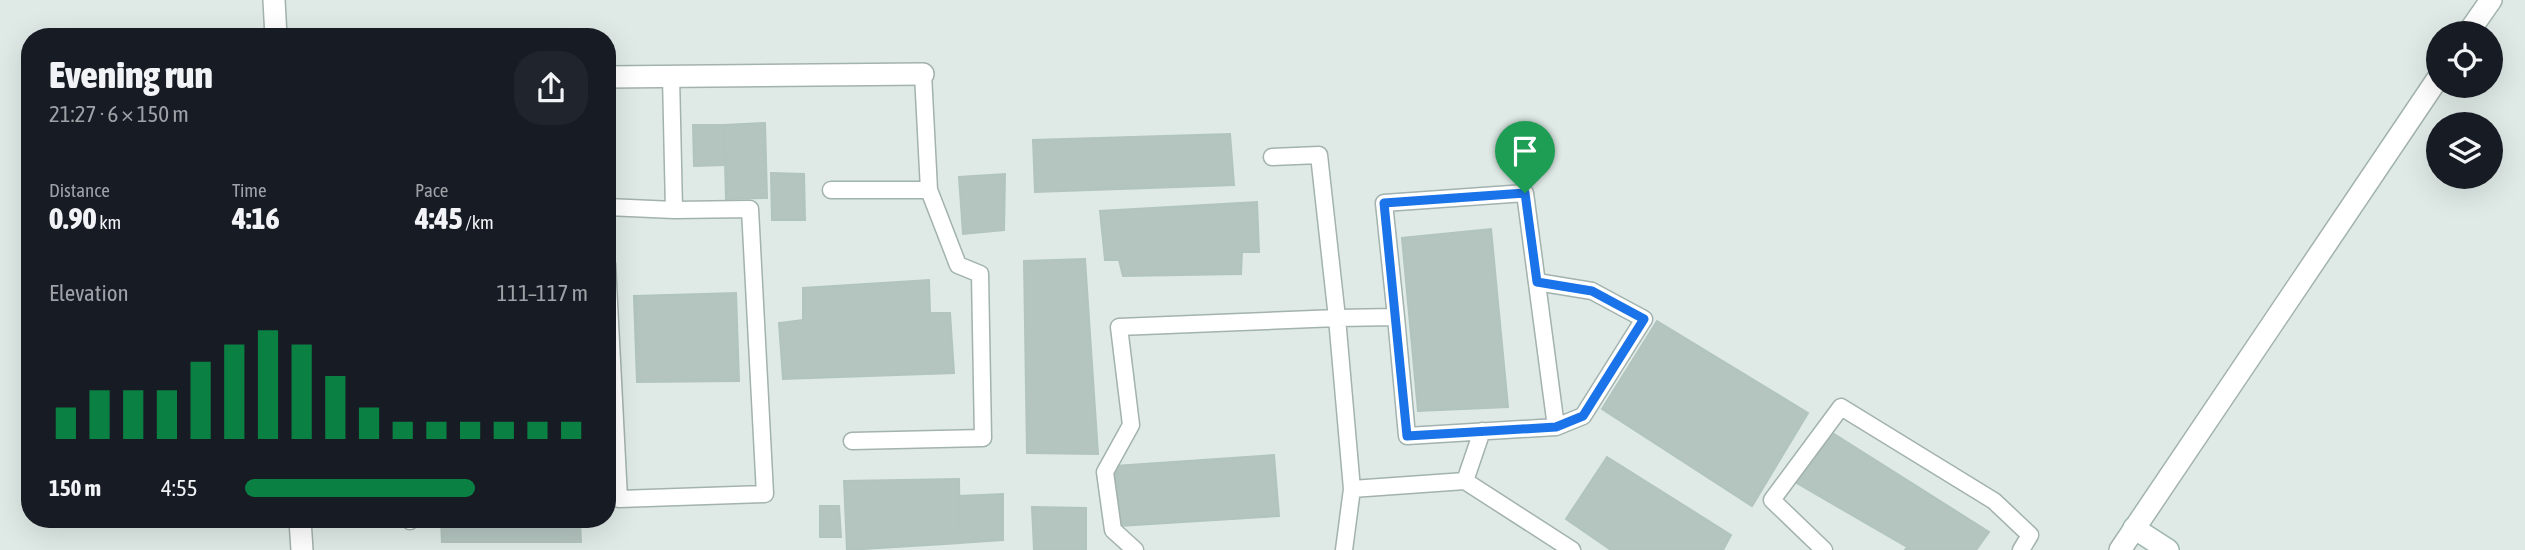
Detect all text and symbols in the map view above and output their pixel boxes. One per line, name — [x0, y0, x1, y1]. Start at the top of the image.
map controls — [2426, 21, 2503, 189]
button: locate — [2426, 21, 2503, 98]
button: share — [514, 51, 588, 125]
text: Evening run — [49, 53, 213, 96]
text: 21:27 · 6 × 150 m — [49, 101, 189, 127]
button: layers — [2426, 112, 2503, 189]
pin — [1495, 121, 1555, 193]
icon: arrive — [1506, 132, 1544, 170]
text: Distance — [49, 179, 110, 201]
text: Time — [232, 179, 267, 201]
text: Pace — [415, 179, 448, 201]
text: 0.90 — [49, 201, 97, 235]
text: 4:16 — [232, 201, 280, 235]
text: 4:45 — [415, 201, 463, 235]
text: km — [97, 211, 121, 233]
text: /km — [463, 211, 494, 233]
text: Elevation — [49, 280, 129, 306]
text: 111–117 m — [497, 280, 588, 306]
text: 150 m — [49, 475, 101, 501]
text: 4:55 — [161, 475, 198, 501]

